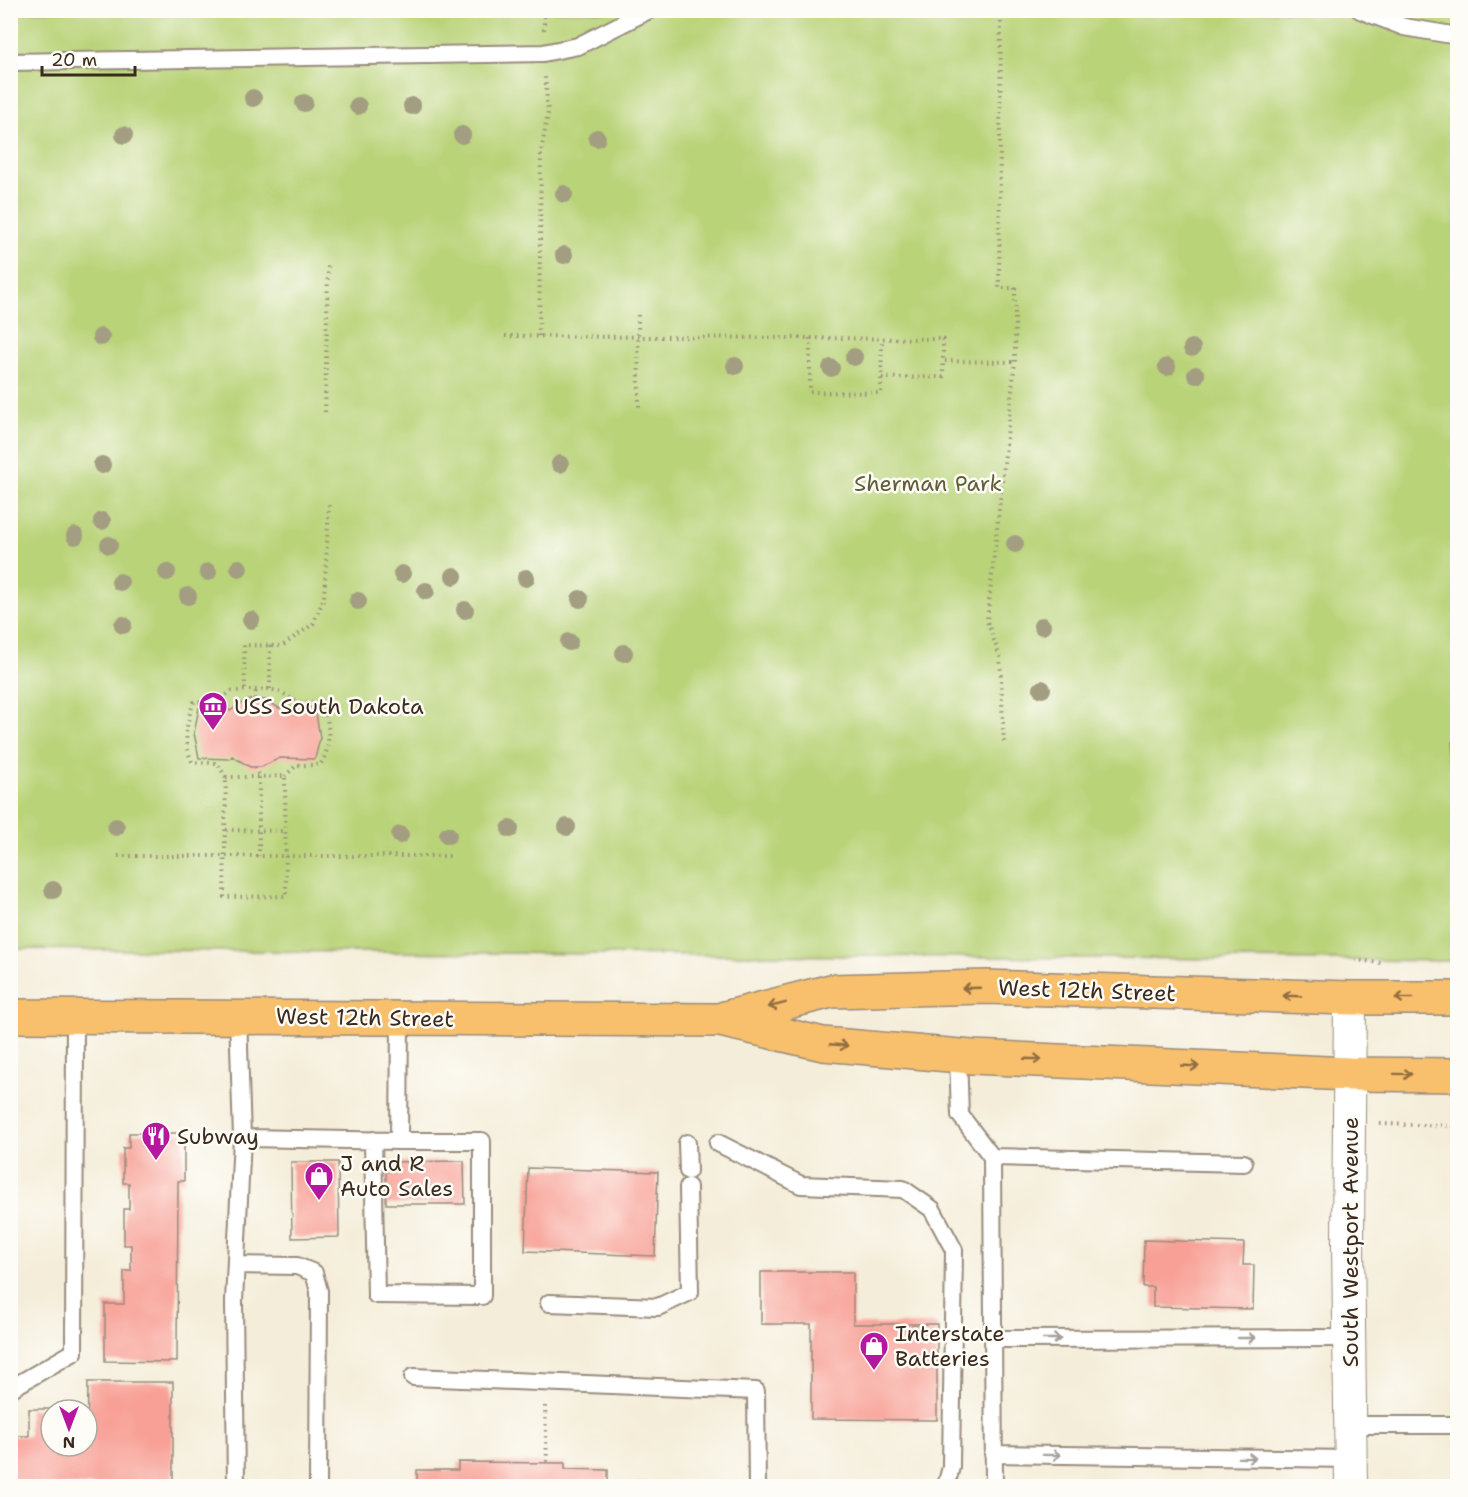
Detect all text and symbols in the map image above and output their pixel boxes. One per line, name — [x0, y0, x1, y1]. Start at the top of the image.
scale bar — [42, 39, 135, 77]
text: 20 m — [51, 48, 97, 72]
park label: Sherman Park — [854, 469, 1002, 498]
museum icon: USS South Dakota — [197, 690, 229, 732]
place label: USS South Dakota — [234, 692, 424, 721]
street label: West 12th Street — [997, 973, 1176, 1008]
one-way arrow — [961, 982, 981, 993]
one-way arrow — [1282, 991, 1302, 1002]
one-way arrow — [1394, 992, 1414, 1004]
one-way arrow — [768, 1000, 787, 1011]
street label: West 12th Street — [276, 1001, 454, 1034]
one-way arrow — [828, 1040, 848, 1051]
one-way arrow — [1023, 1053, 1043, 1065]
one-way arrow — [1179, 1060, 1199, 1071]
one-way arrow — [1393, 1069, 1413, 1080]
street label: South Westport Avenue — [1336, 1117, 1365, 1367]
restaurant icon: Subway — [140, 1120, 172, 1162]
place label: Subway — [177, 1122, 259, 1151]
place label: J and R Auto Sales — [340, 1149, 453, 1203]
shop icon: J and R Auto Sales — [303, 1160, 335, 1202]
place label: Interstate Batteries — [895, 1319, 1005, 1373]
shop icon: Interstate Batteries — [858, 1330, 890, 1372]
one-way arrow — [1236, 1332, 1256, 1344]
one-way arrow — [1041, 1333, 1061, 1345]
north arrow — [39, 1398, 99, 1458]
text: N — [63, 1432, 75, 1453]
one-way arrow — [1041, 1449, 1061, 1461]
one-way arrow — [1236, 1452, 1256, 1464]

